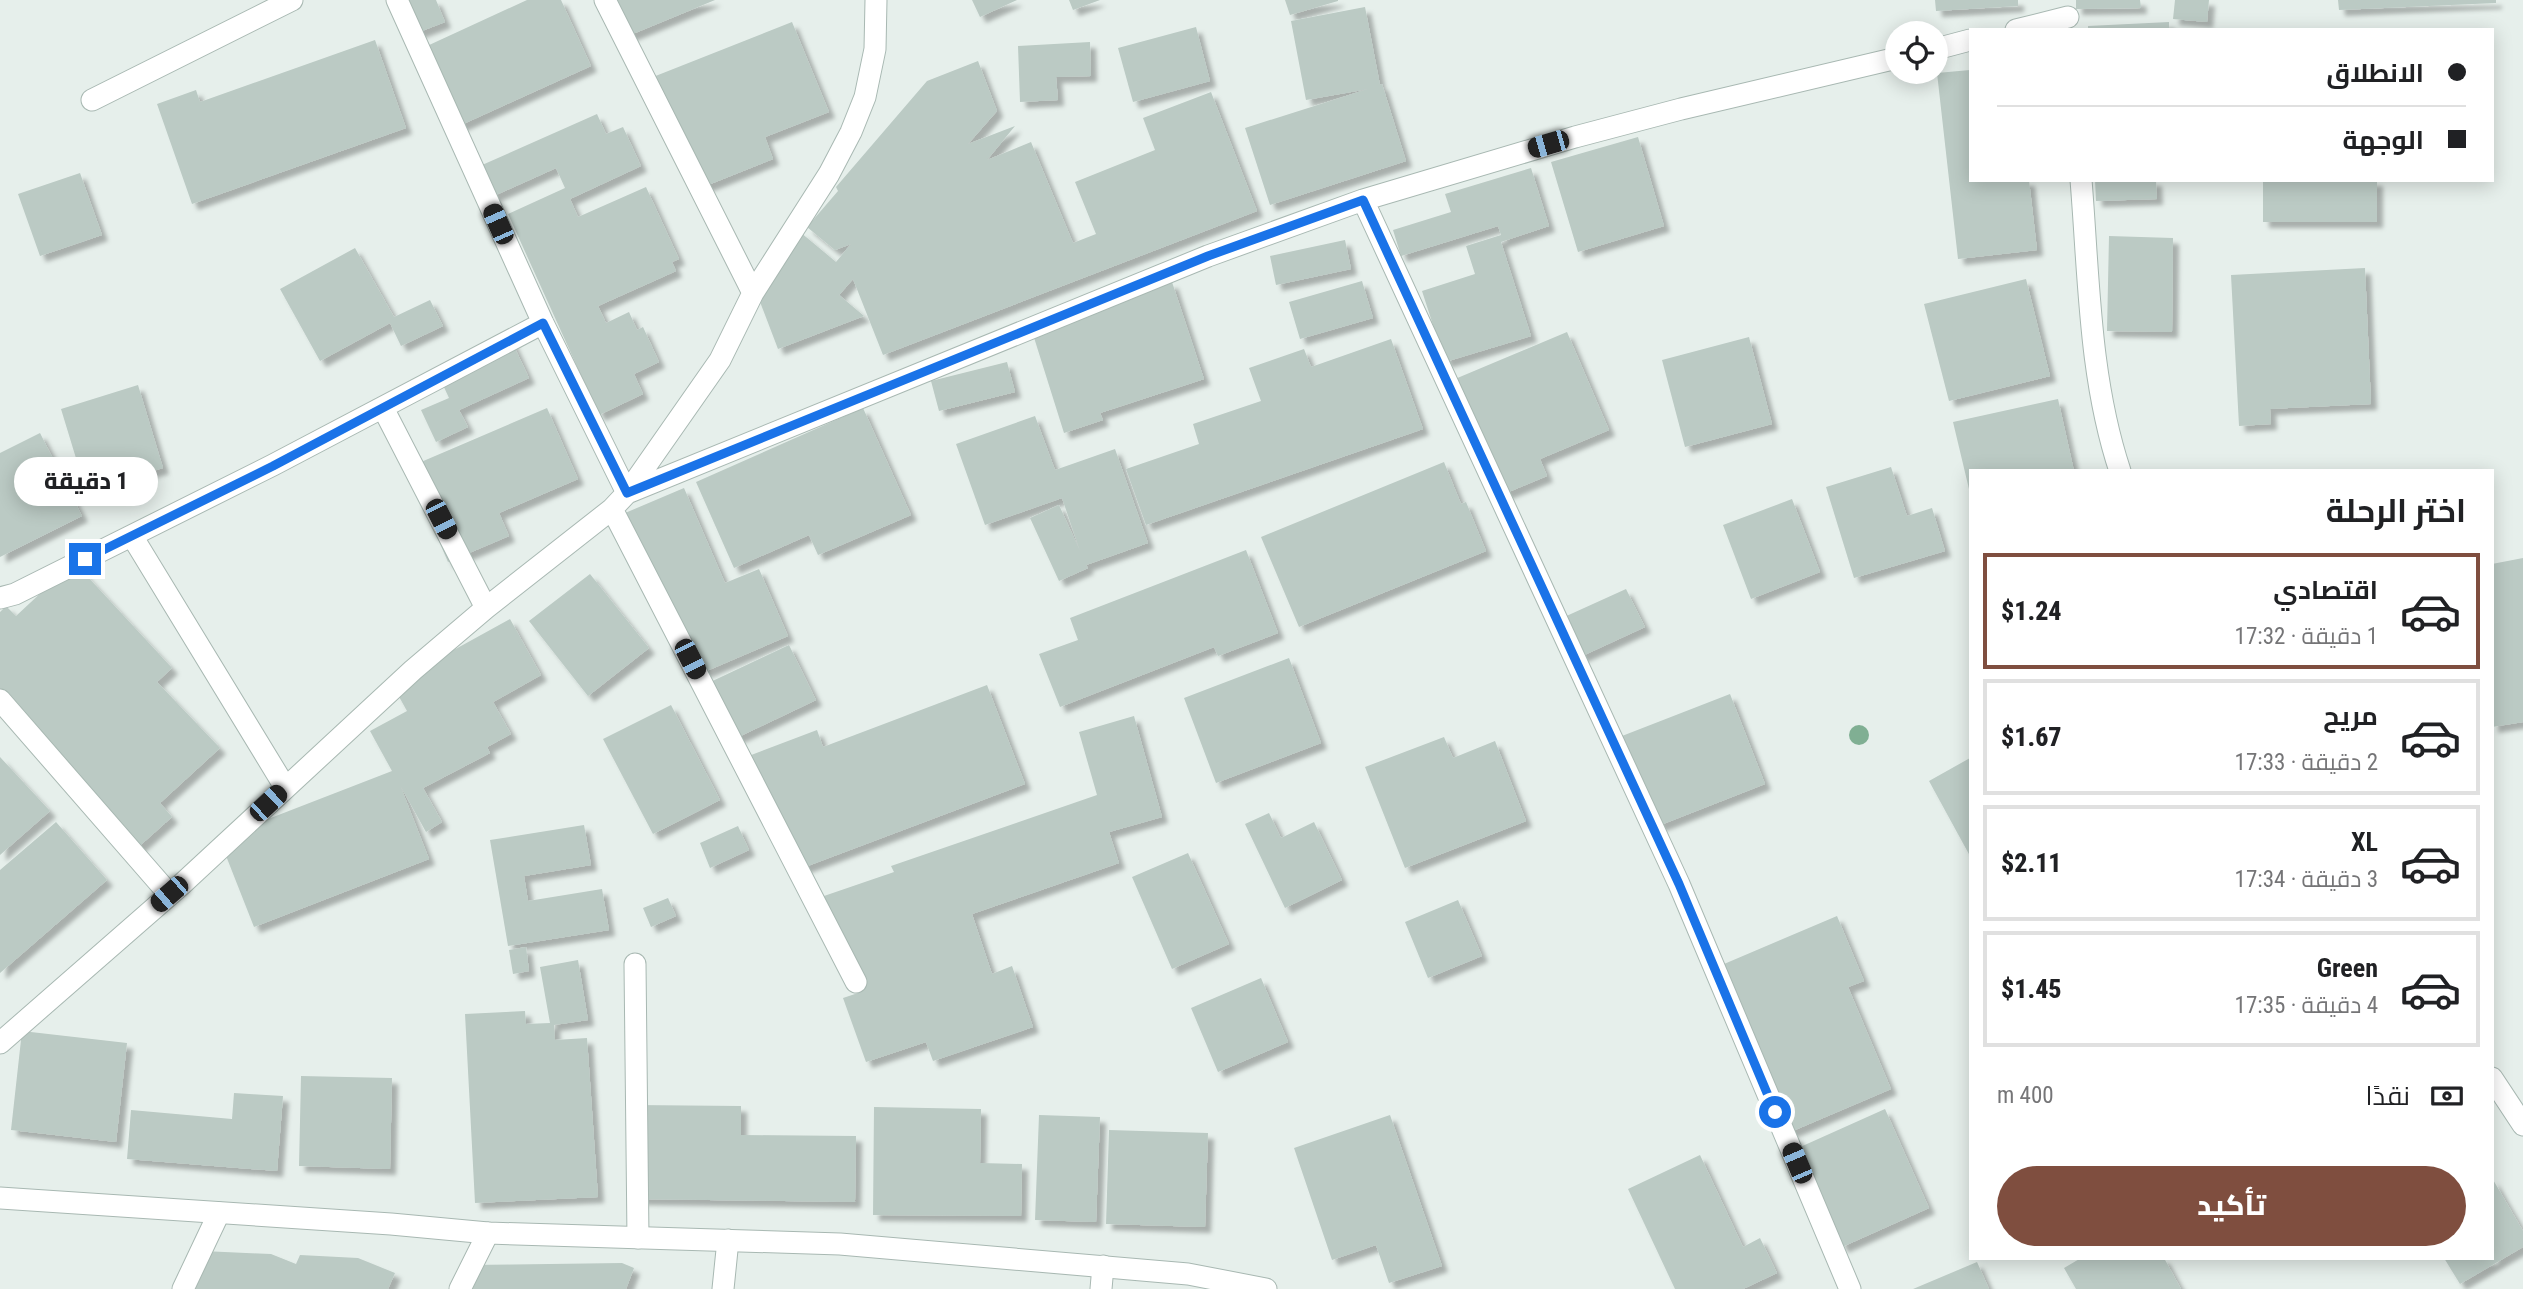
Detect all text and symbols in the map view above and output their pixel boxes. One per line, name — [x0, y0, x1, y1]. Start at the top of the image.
map controls — [1885, 21, 1948, 84]
button: locate — [1885, 21, 1948, 84]
text: الانطلاق — [2326, 58, 2424, 88]
text: الوجهة — [2343, 125, 2424, 155]
car — [1525, 128, 1572, 160]
car — [480, 201, 517, 247]
callout: 1 دقيقة — [13, 458, 157, 506]
text: 1 دقيقة — [44, 468, 128, 495]
text: اختر الرحلة — [2326, 492, 2466, 530]
car — [423, 496, 460, 542]
route end — [69, 543, 101, 575]
text: اقتصادي — [2273, 575, 2378, 605]
icon: car — [2399, 580, 2462, 643]
text: $1.24 — [2001, 596, 2062, 626]
text: 1 دقيقة · 17:32 — [2235, 623, 2378, 650]
car — [672, 636, 709, 682]
text: مريح — [2323, 701, 2378, 731]
icon: car — [2399, 706, 2462, 769]
text: $1.67 — [2001, 722, 2062, 752]
text: 2 دقيقة · 17:33 — [2235, 749, 2378, 776]
car — [246, 781, 291, 825]
text: XL — [2351, 827, 2378, 857]
icon: car — [2399, 832, 2462, 895]
text: $2.11 — [2001, 848, 2062, 878]
text: 3 دقيقة · 17:34 — [2235, 866, 2378, 893]
car — [147, 872, 192, 916]
text: Green — [2317, 953, 2378, 983]
icon: car — [2399, 958, 2462, 1021]
text: $1.45 — [2001, 974, 2062, 1004]
text: 4 دقيقة · 17:35 — [2235, 992, 2378, 1019]
icon: cash — [2428, 1077, 2466, 1115]
text: نقدًا — [2366, 1081, 2410, 1111]
text: 400 m — [1997, 1082, 2054, 1109]
route start — [1759, 1096, 1791, 1128]
car — [1780, 1140, 1815, 1186]
button: تأكيد — [1997, 1166, 2466, 1246]

